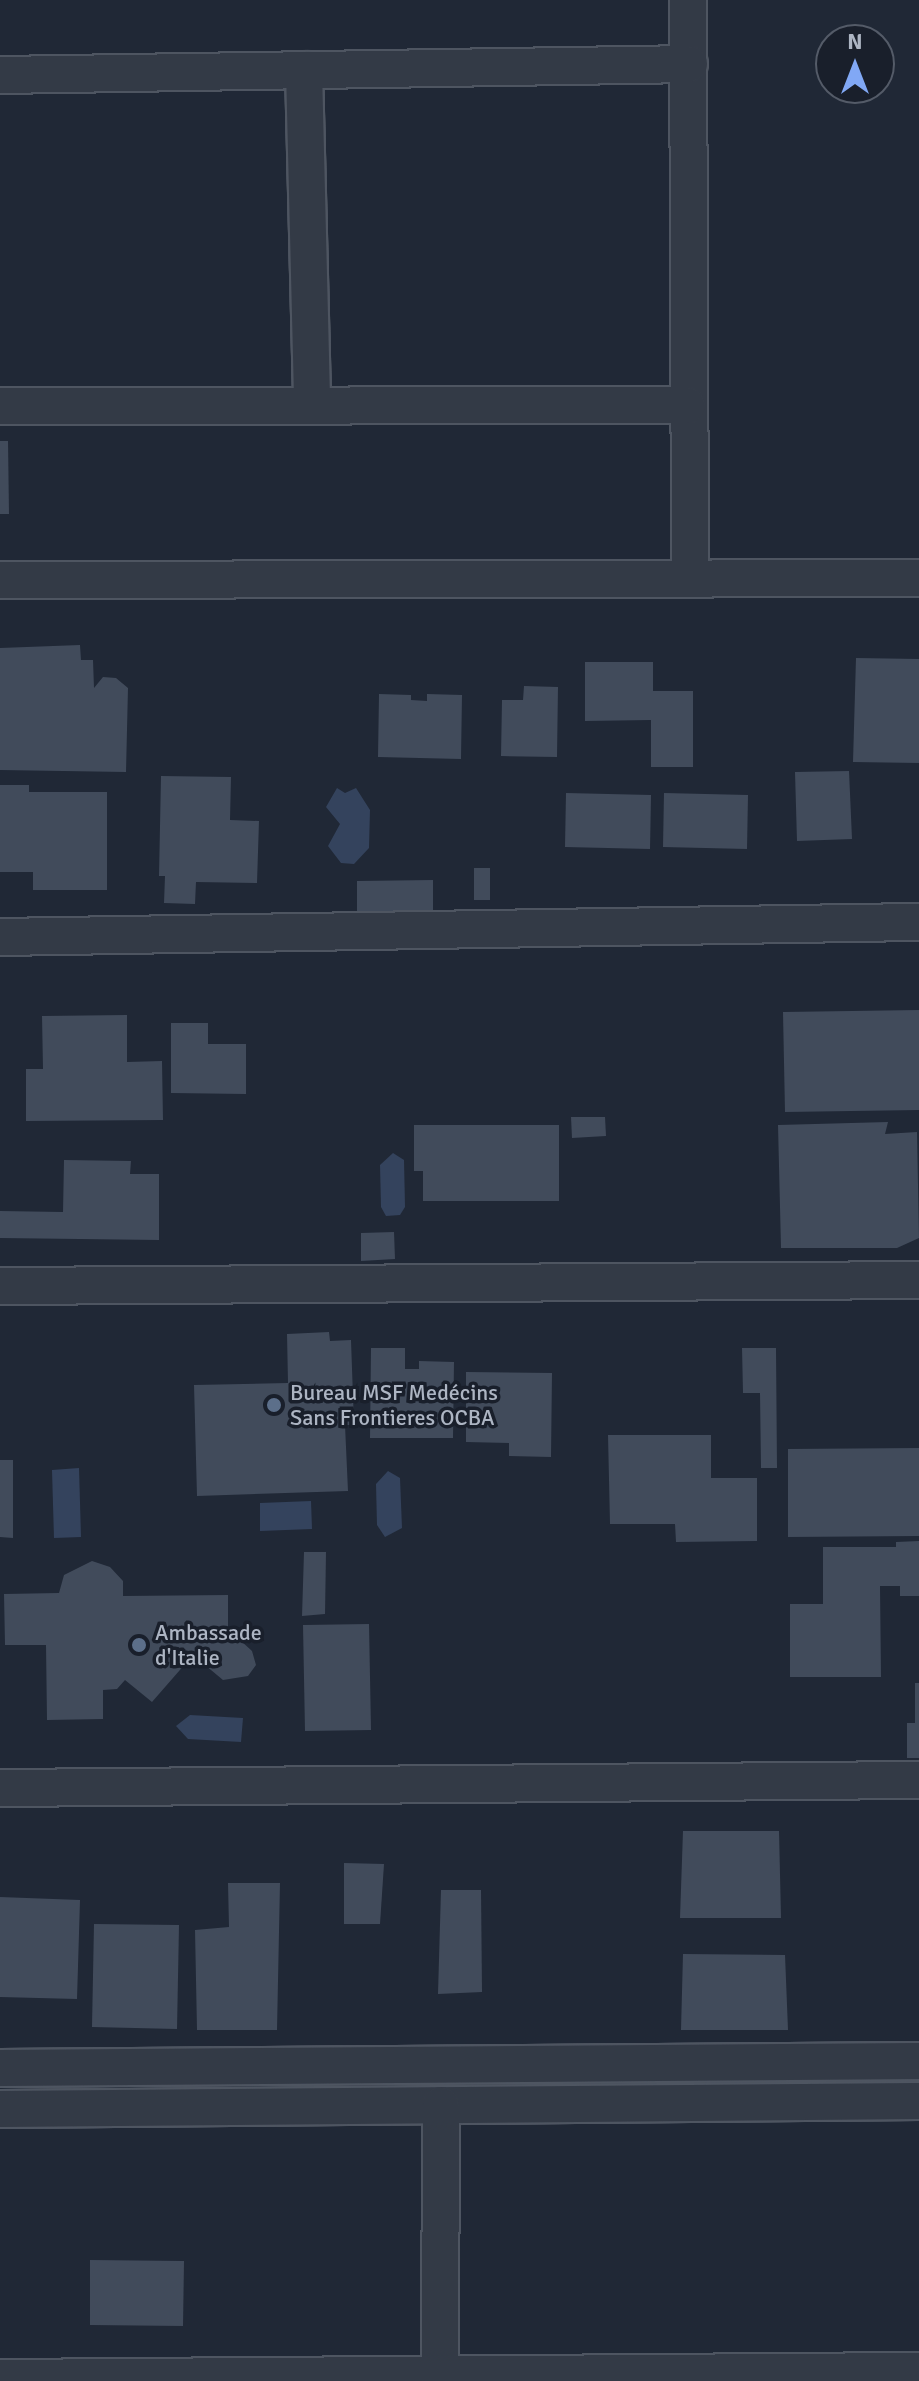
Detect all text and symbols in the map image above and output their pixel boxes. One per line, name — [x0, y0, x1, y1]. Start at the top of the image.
north arrow — [815, 24, 895, 104]
text: N — [847, 28, 863, 55]
place label: Bureau MSF Medécins Sans Frontieres OCBA — [290, 1379, 498, 1430]
marker: Bureau MSF Medécins Sans Frontieres OCBA — [265, 1396, 283, 1414]
place label: Ambassade d'Italie — [155, 1619, 262, 1670]
marker: Ambassade d'Italie — [130, 1636, 148, 1654]

